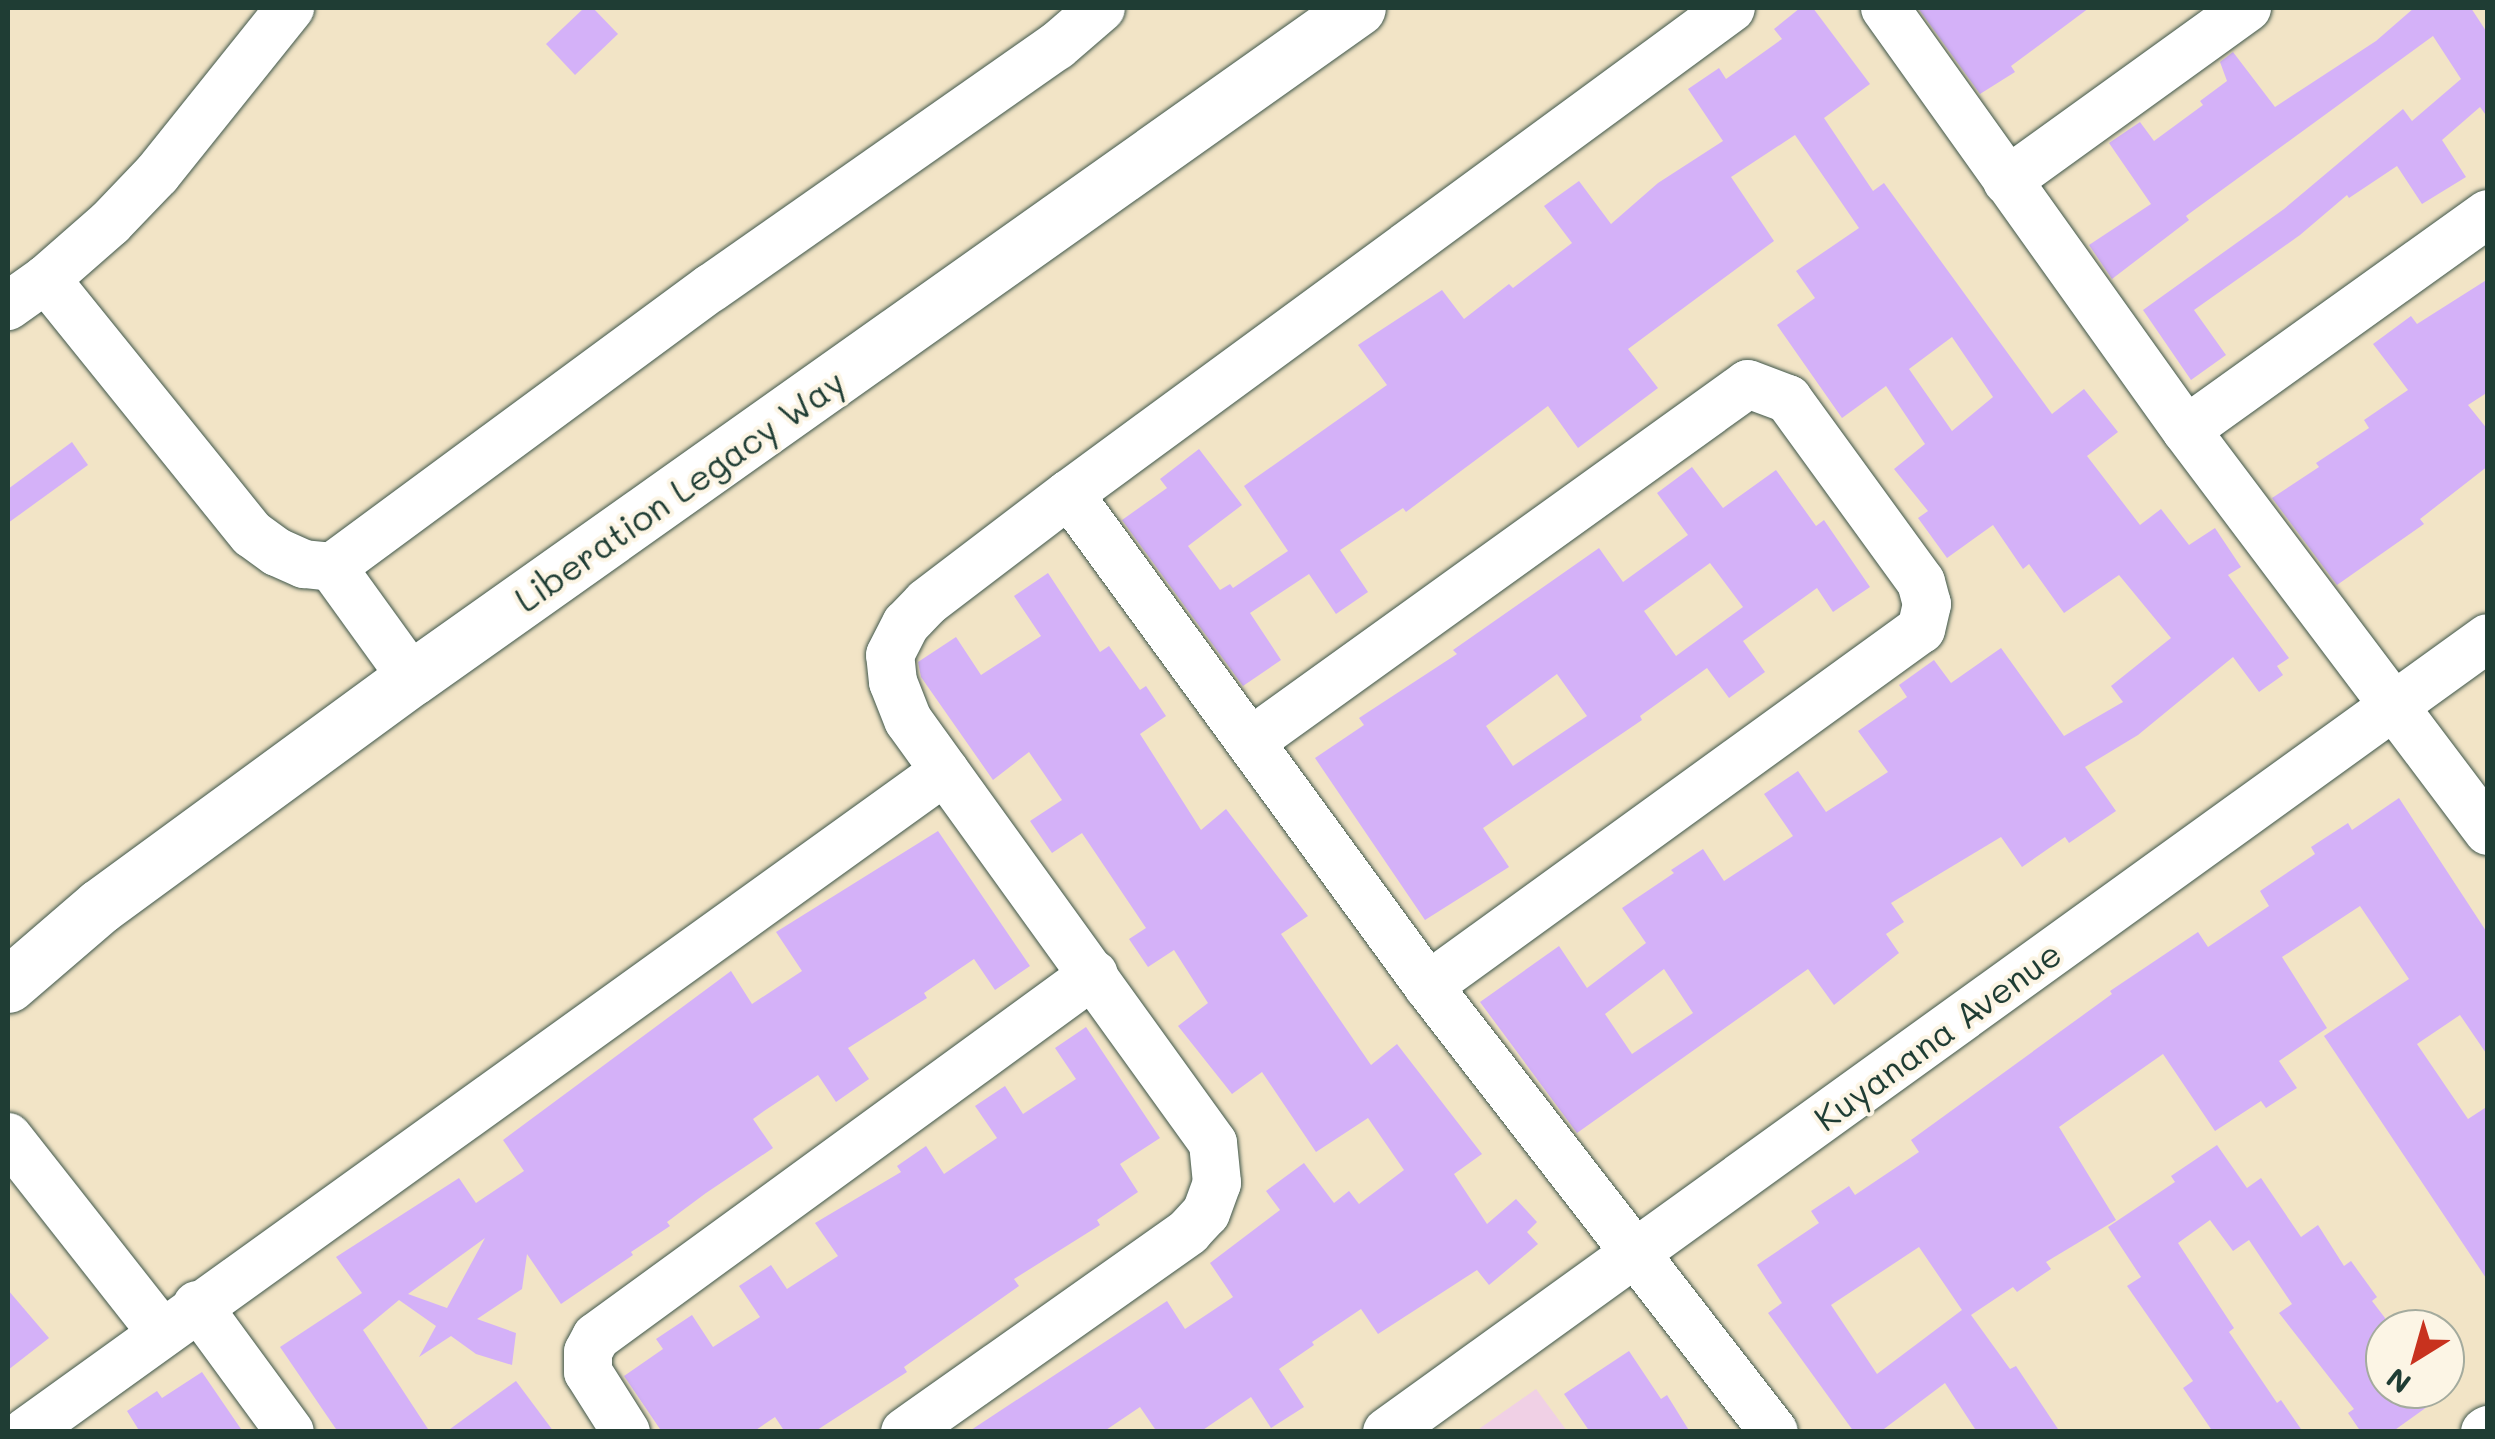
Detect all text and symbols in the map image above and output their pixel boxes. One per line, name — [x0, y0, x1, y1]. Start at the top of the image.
street label: Liberation Legacy Way — [506, 360, 852, 620]
street label: Kuyanana Avenue — [1805, 931, 2069, 1139]
north arrow — [2365, 1309, 2465, 1409]
text: N — [2379, 1361, 2417, 1402]

